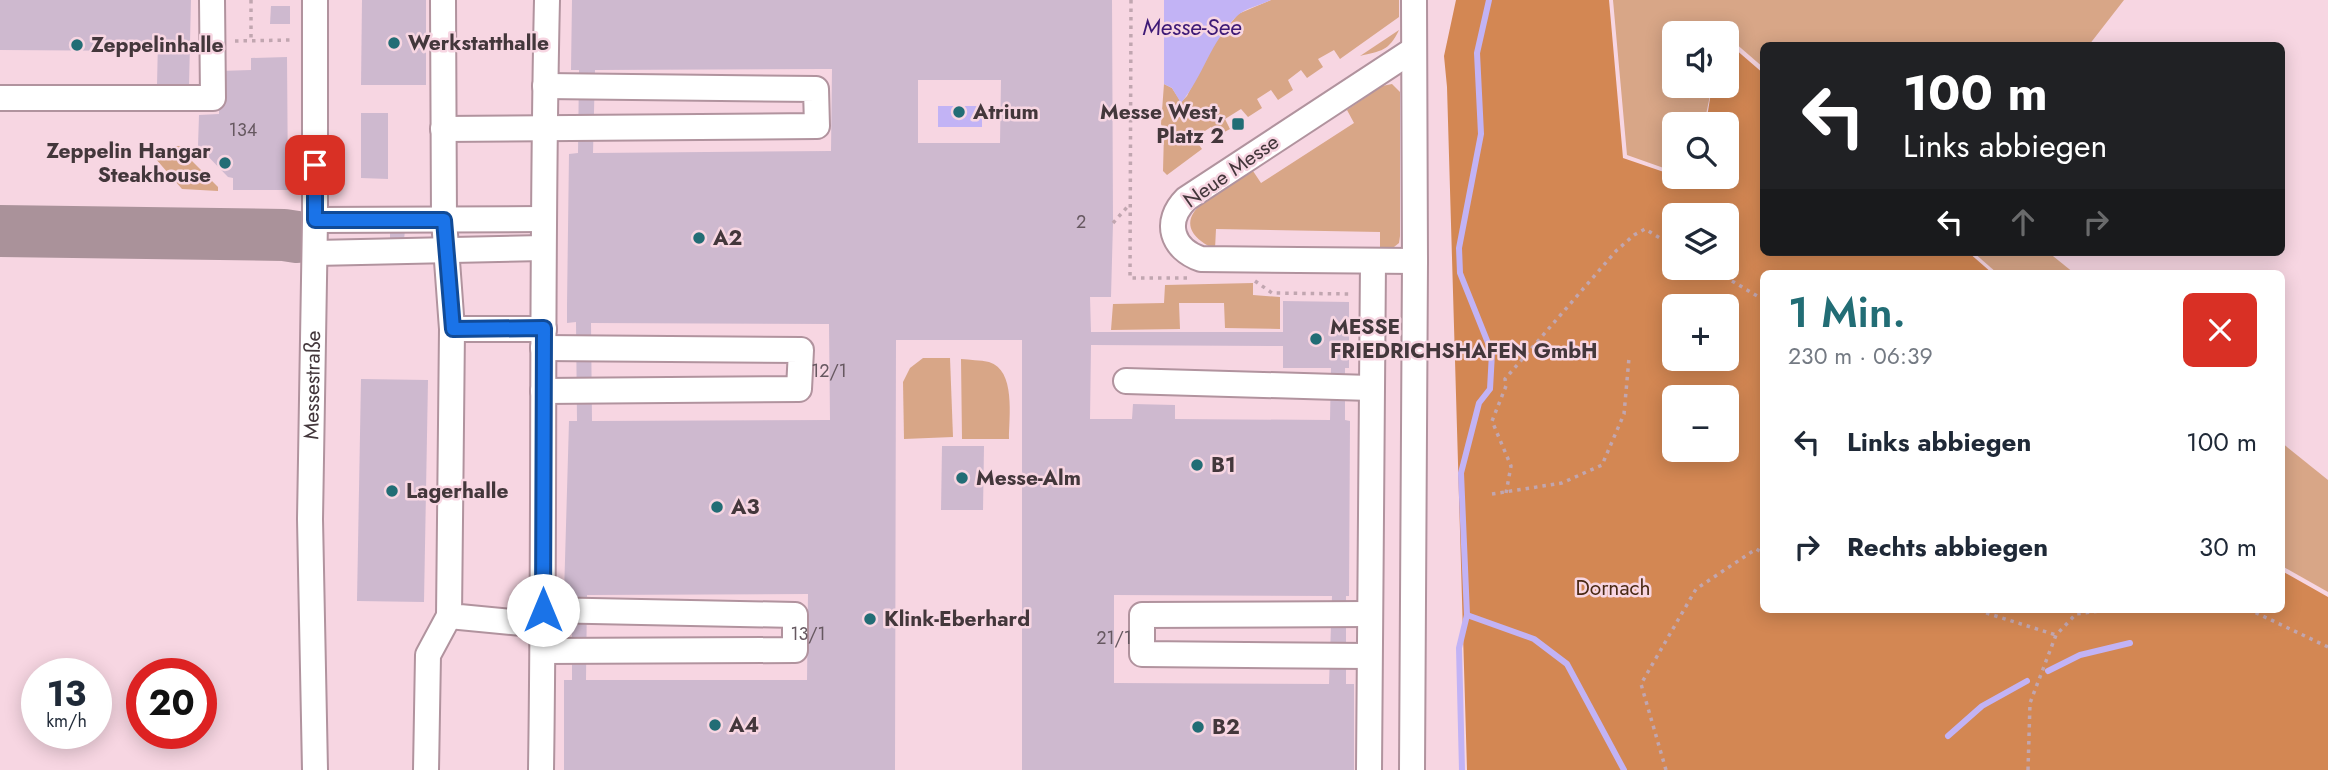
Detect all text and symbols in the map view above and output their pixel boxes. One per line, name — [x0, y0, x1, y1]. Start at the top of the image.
water label: Messe-See — [1143, 10, 1242, 44]
map controls — [1662, 21, 1739, 462]
button: sound — [1662, 21, 1739, 98]
place label: Werkstatthalle — [408, 28, 549, 58]
place label: Zeppelinhalle — [91, 30, 224, 60]
marker: Werkstatthalle — [386, 35, 402, 51]
marker: Zeppelinhalle — [69, 37, 85, 53]
text: 100 m — [1903, 58, 2048, 128]
icon: left — [1788, 70, 1879, 161]
place label: Atrium — [972, 97, 1039, 127]
place label: Messe West, Platz 2 — [1100, 97, 1224, 151]
marker: Atrium — [951, 104, 967, 120]
button: search — [1662, 112, 1739, 189]
marker: Messe West, Platz 2 — [1230, 116, 1246, 132]
house number: 134 — [229, 117, 257, 143]
text: Links abbiegen — [1903, 123, 2107, 169]
street label: Neue Messe — [1177, 127, 1285, 215]
pin — [285, 135, 345, 195]
place label: Zeppelin Hangar Steakhouse — [46, 136, 211, 190]
icon: arrive — [296, 146, 334, 184]
marker: Zeppelin Hangar Steakhouse — [217, 155, 233, 171]
button: layers — [1662, 203, 1739, 280]
icon: left — [1931, 203, 1969, 241]
icon: ahead — [2004, 203, 2042, 241]
icon: right — [2077, 203, 2115, 241]
house number: 2 — [1076, 209, 1086, 235]
place label: A2 — [712, 223, 742, 253]
marker: A2 — [691, 230, 707, 246]
text: 1 Min. — [1788, 282, 1906, 343]
button: close — [2183, 293, 2257, 367]
button: + — [1662, 294, 1739, 371]
place label: MESSE FRIEDRICHSHAFEN GmbH — [1330, 312, 1598, 366]
street label: Messestraße — [296, 330, 328, 440]
marker: MESSE FRIEDRICHSHAFEN GmbH — [1308, 331, 1324, 347]
text: 230 m · 06:39 — [1788, 339, 1933, 373]
house number: 12/1 — [811, 358, 847, 384]
button: − — [1662, 385, 1739, 462]
icon: left — [1788, 423, 1826, 461]
text: Links abbiegen — [1847, 423, 2031, 461]
text: 100 m — [2186, 423, 2257, 461]
place label: B1 — [1211, 450, 1236, 480]
marker: B1 — [1189, 457, 1205, 473]
place label: Messe-Alm — [976, 463, 1081, 493]
marker: Messe-Alm — [954, 470, 970, 486]
place label: Lagerhalle — [406, 476, 509, 506]
marker: Lagerhalle — [384, 483, 400, 499]
place label: A3 — [730, 492, 759, 522]
marker: A3 — [709, 499, 725, 515]
icon: right — [1788, 528, 1826, 566]
text: Rechts abbiegen — [1847, 528, 2048, 566]
text: 30 m — [2199, 528, 2257, 566]
position arrow — [506, 573, 580, 647]
park label: Dornach — [1575, 573, 1651, 603]
place label: Klink-Eberhard — [884, 604, 1030, 634]
marker: Klink-Eberhard — [862, 611, 878, 627]
house number: 13/1 — [790, 621, 826, 647]
house number: 21/1 — [1096, 625, 1132, 651]
speed limit sign: 20 — [126, 658, 217, 749]
text: 13 — [47, 669, 86, 719]
text: km/h — [46, 708, 87, 734]
place label: A4 — [728, 710, 759, 740]
place label: B2 — [1212, 712, 1240, 742]
marker: A4 — [707, 717, 723, 733]
marker: B2 — [1190, 719, 1206, 735]

